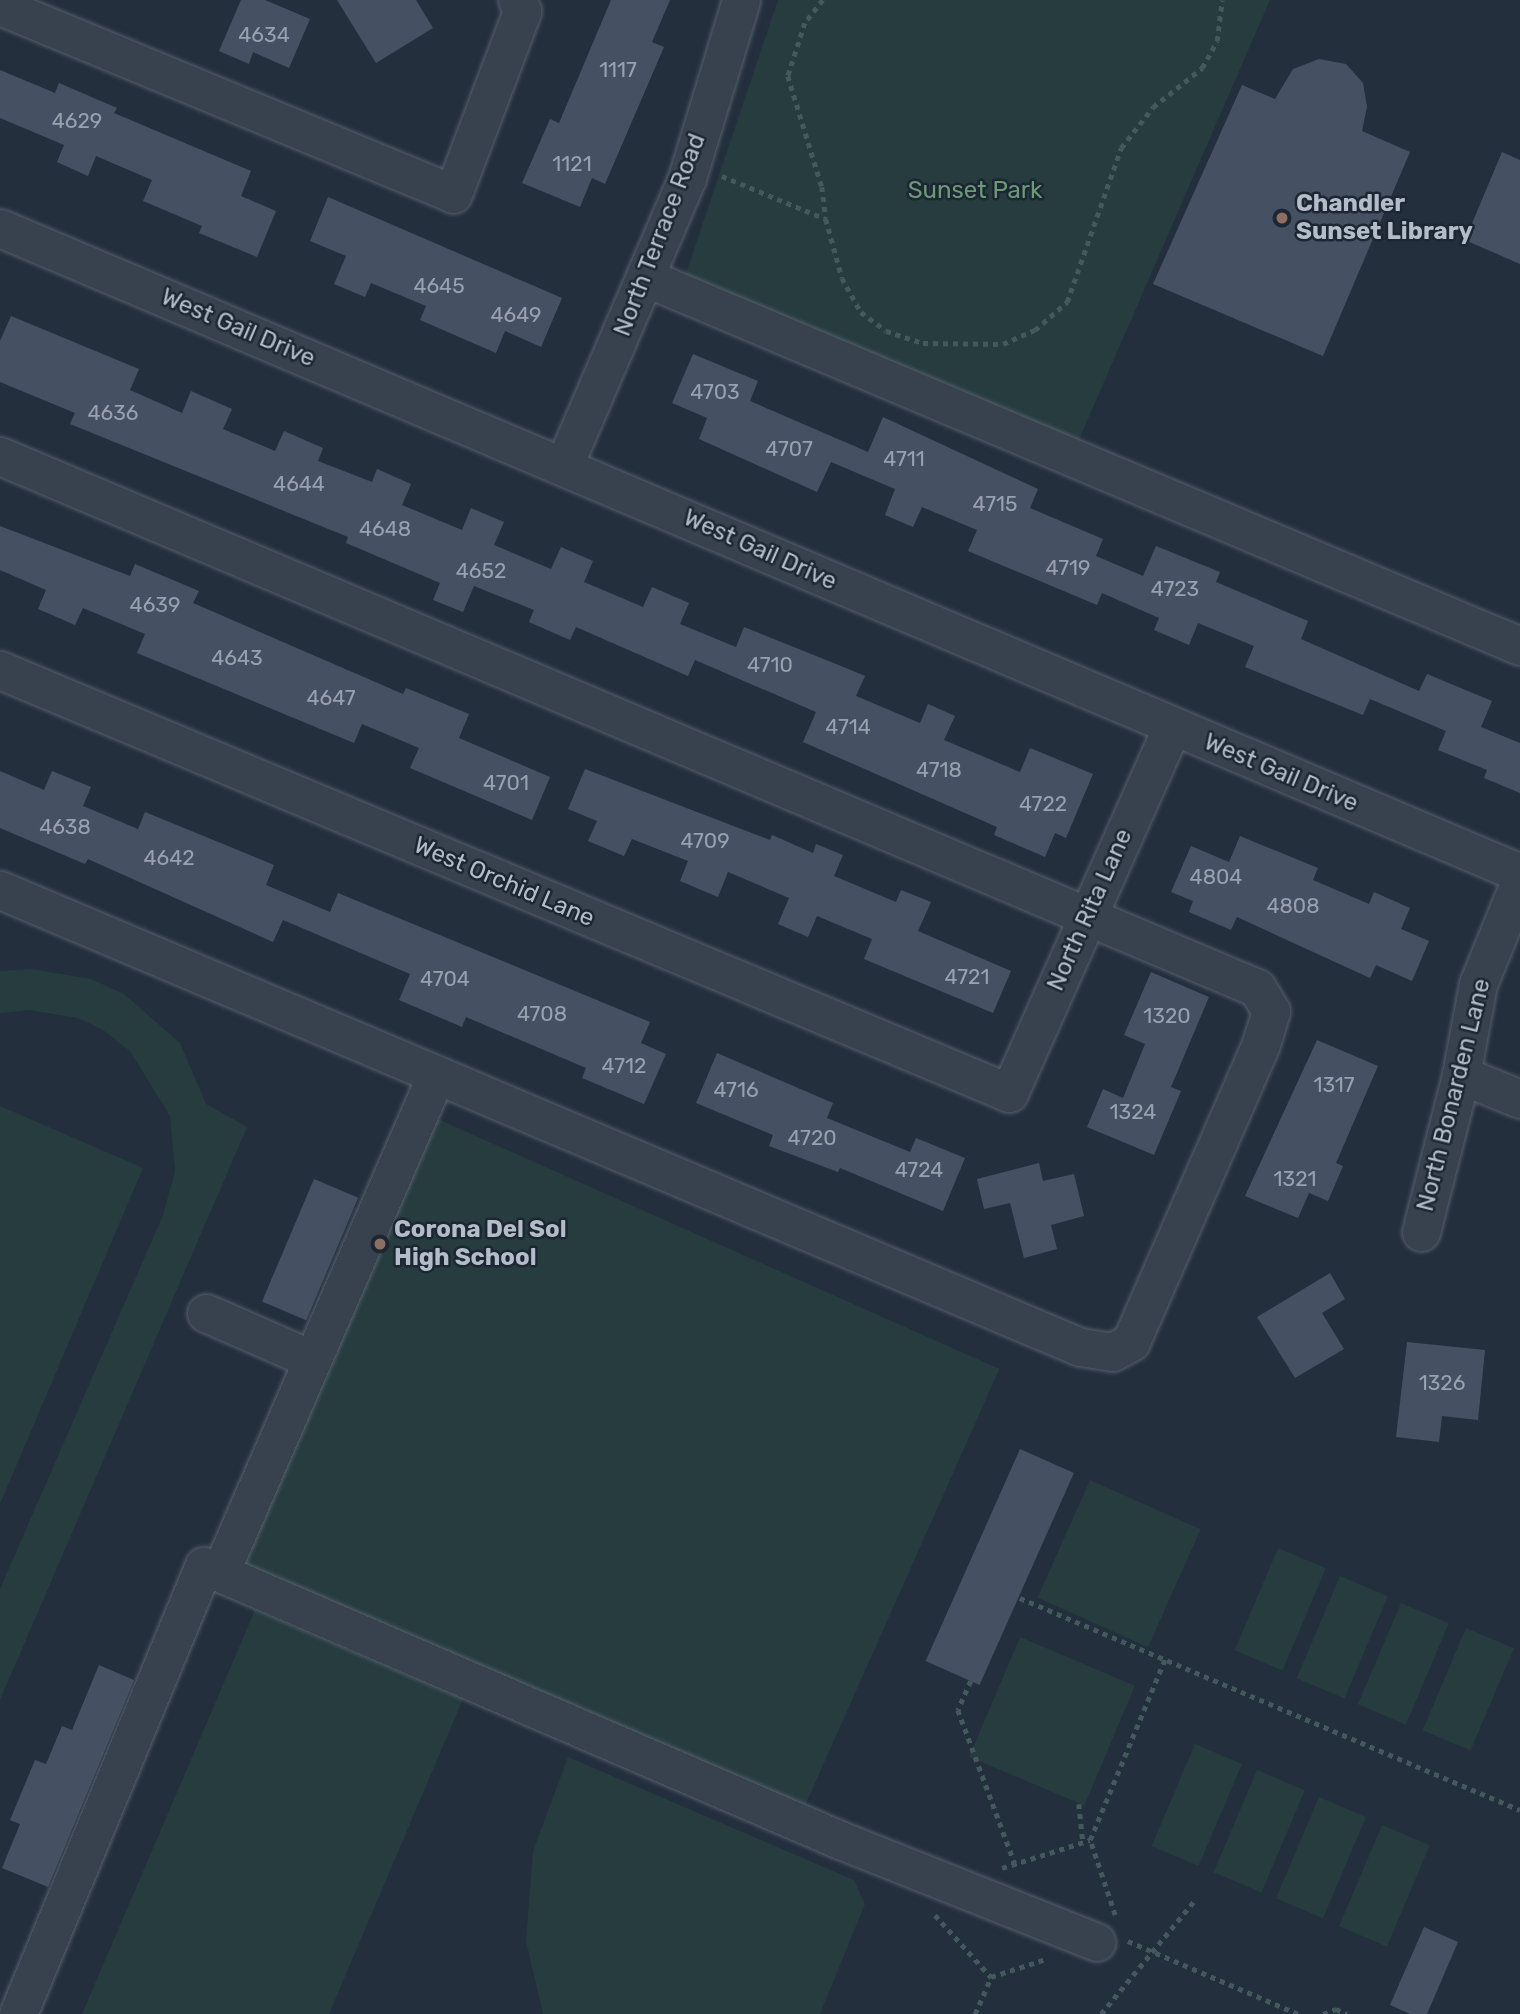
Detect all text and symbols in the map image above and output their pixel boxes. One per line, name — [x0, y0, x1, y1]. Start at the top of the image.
house number: 4634 — [238, 22, 290, 48]
house number: 1117 — [599, 57, 637, 83]
house number: 4629 — [52, 108, 102, 134]
street label: North Terrace Road — [608, 129, 712, 341]
house number: 1121 — [552, 151, 592, 177]
park label: Sunset Park — [908, 177, 1042, 205]
place label: Chandler Sunset Library — [1296, 190, 1473, 246]
marker: Chandler Sunset Library — [1274, 210, 1290, 226]
house number: 4645 — [413, 273, 465, 299]
street label: West Gail Drive — [157, 283, 319, 373]
house number: 4649 — [490, 302, 542, 328]
house number: 4703 — [690, 379, 740, 405]
house number: 4636 — [88, 400, 138, 426]
house number: 4707 — [765, 436, 813, 462]
house number: 4711 — [883, 446, 925, 472]
house number: 4644 — [273, 471, 325, 497]
house number: 4715 — [973, 491, 1017, 517]
street label: West Gail Drive — [679, 503, 841, 597]
house number: 4648 — [359, 516, 411, 542]
house number: 4719 — [1046, 555, 1090, 581]
house number: 4652 — [456, 558, 506, 584]
house number: 4723 — [1151, 576, 1199, 602]
house number: 4639 — [130, 592, 180, 618]
house number: 4643 — [211, 645, 263, 671]
house number: 4710 — [747, 652, 793, 678]
house number: 4647 — [306, 685, 356, 711]
house number: 4714 — [825, 714, 871, 740]
street label: West Gail Drive — [1200, 728, 1362, 818]
house number: 4718 — [916, 757, 962, 783]
house number: 4701 — [483, 770, 529, 796]
house number: 4722 — [1019, 791, 1067, 817]
house number: 4638 — [39, 814, 91, 840]
street label: North Rita Lane — [1041, 825, 1139, 995]
house number: 4709 — [680, 828, 730, 854]
street label: West Orchid Lane — [409, 831, 599, 933]
house number: 4642 — [143, 845, 195, 871]
house number: 4804 — [1190, 864, 1242, 890]
house number: 4808 — [1266, 893, 1320, 919]
house number: 4721 — [945, 964, 989, 990]
house number: 4704 — [420, 966, 470, 992]
street label: North Bonarden Lane — [1411, 976, 1497, 1214]
house number: 4708 — [517, 1001, 567, 1027]
house number: 1320 — [1143, 1003, 1191, 1029]
house number: 4712 — [602, 1053, 646, 1079]
house number: 1317 — [1314, 1072, 1354, 1098]
house number: 4716 — [713, 1077, 759, 1103]
house number: 1324 — [1110, 1099, 1156, 1125]
house number: 4720 — [787, 1125, 837, 1151]
house number: 4724 — [895, 1157, 943, 1183]
house number: 1321 — [1274, 1166, 1316, 1192]
place label: Corona Del Sol High School — [394, 1216, 567, 1272]
marker: Corona Del Sol High School — [372, 1236, 388, 1252]
house number: 1326 — [1419, 1370, 1465, 1396]

